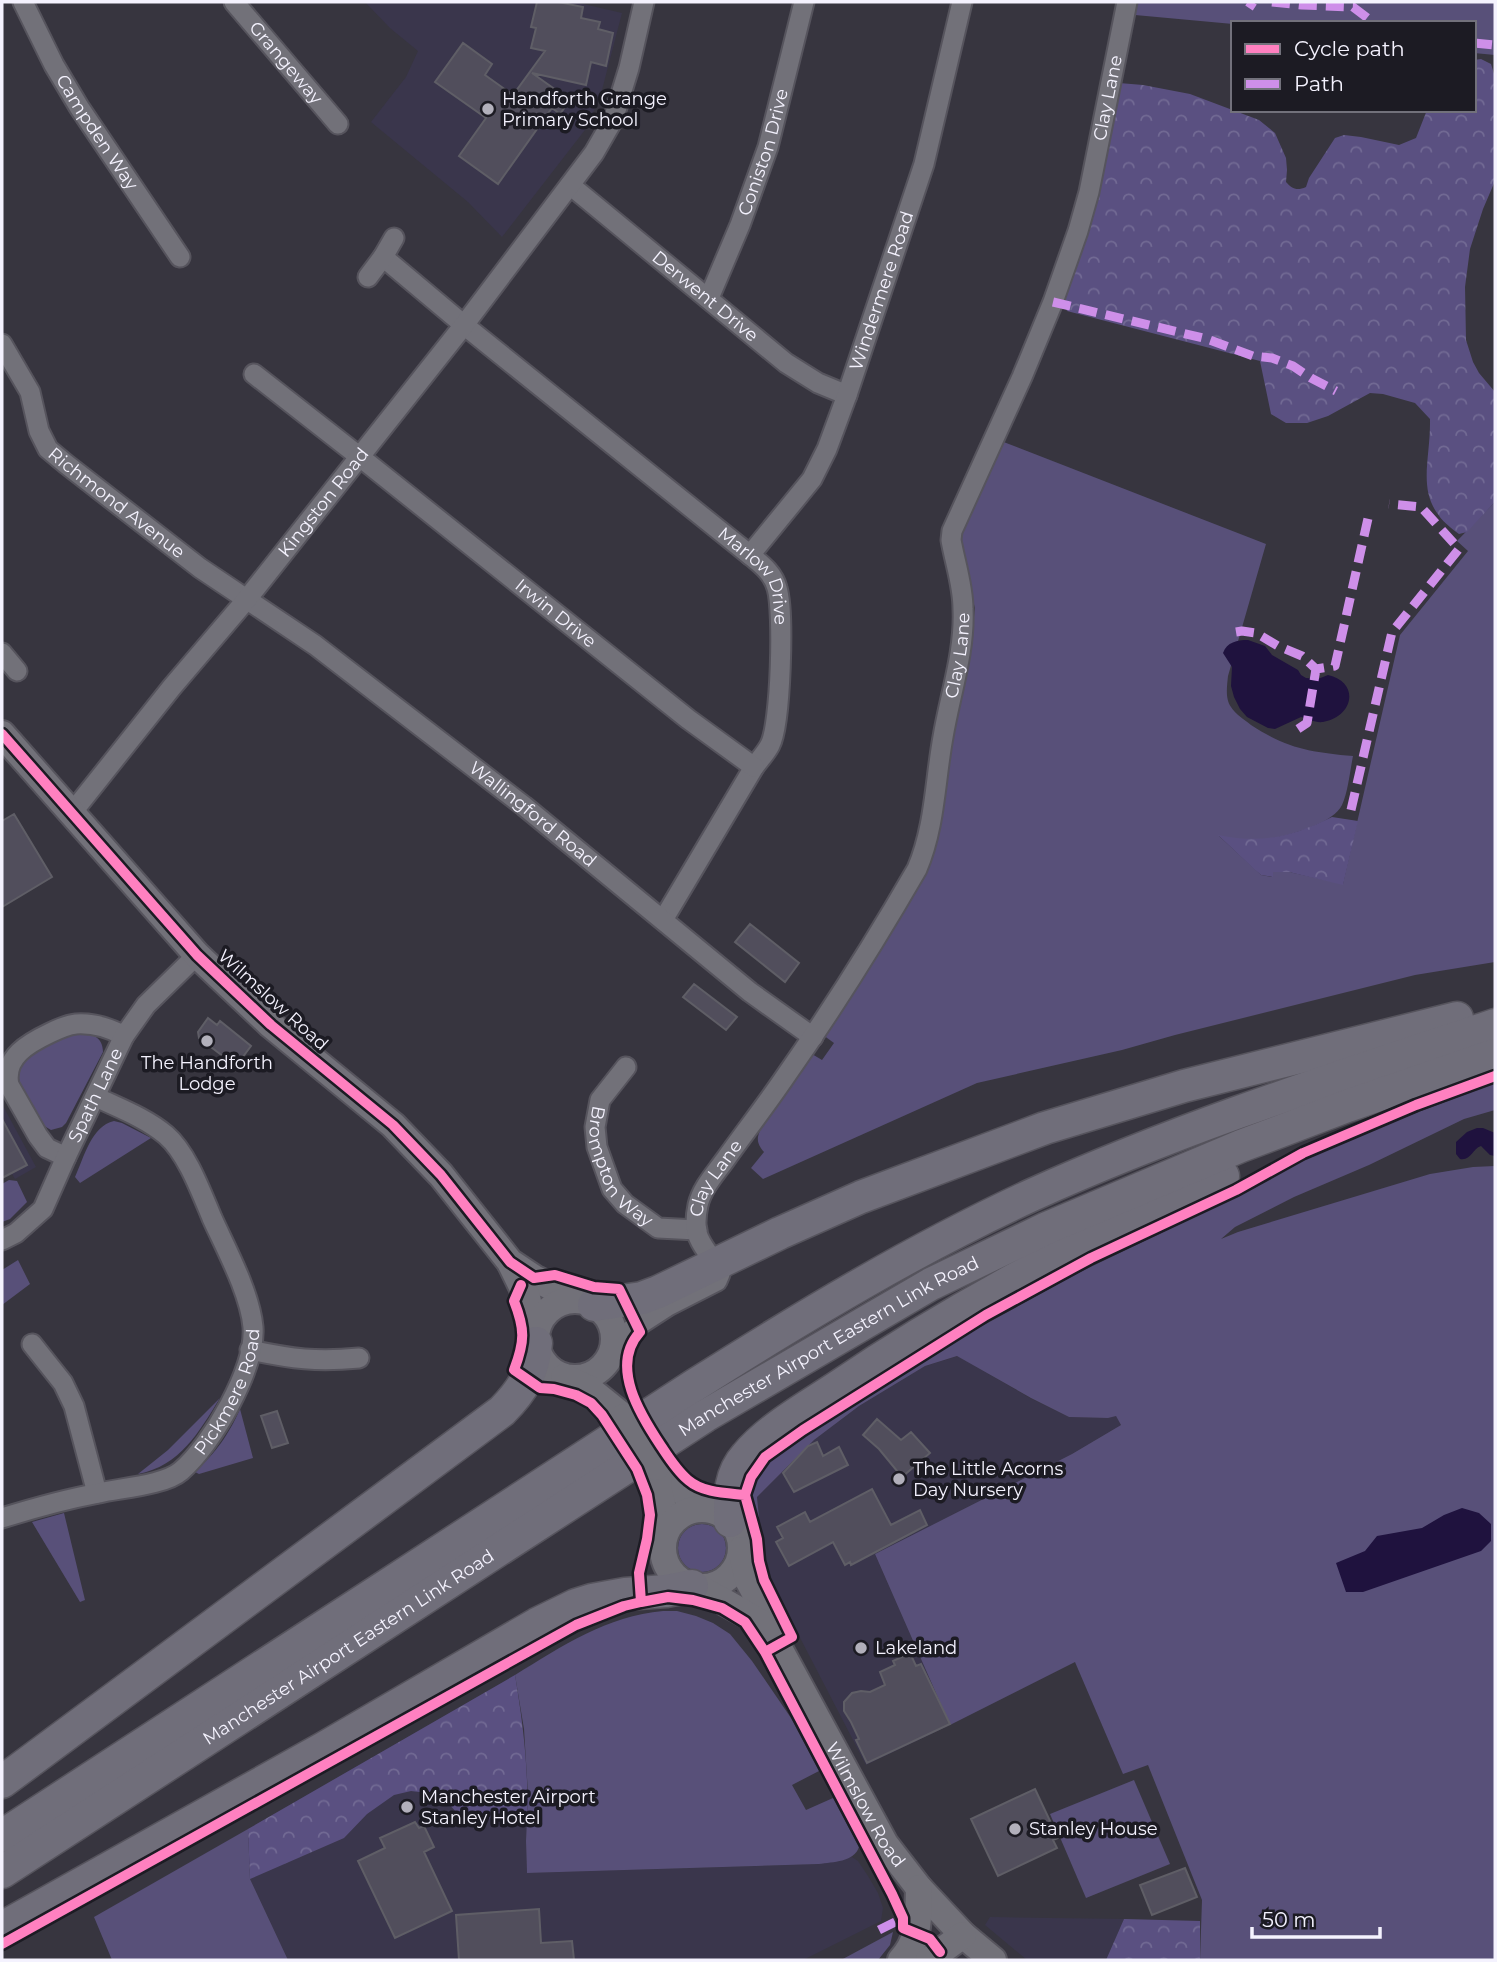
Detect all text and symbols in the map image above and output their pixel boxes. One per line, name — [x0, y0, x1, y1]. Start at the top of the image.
street label: Grangeway — [245, 17, 327, 109]
legend — [1231, 21, 1476, 112]
text: Cycle path — [1294, 36, 1405, 61]
street label: Clay Lane — [1089, 53, 1127, 143]
street label: Campden Way — [51, 71, 143, 194]
text: Path — [1294, 71, 1344, 96]
street label: Coniston Drive — [733, 86, 793, 219]
place label: Handforth Grange Primary School — [502, 88, 667, 131]
marker: Handforth Grange Primary School — [480, 101, 496, 117]
street label: Windermere Road — [845, 208, 918, 373]
street label: Derwent Drive — [647, 246, 763, 347]
street label: Richmond Avenue — [44, 443, 189, 563]
street label: Kingston Road — [273, 443, 373, 562]
street label: Marlow Drive — [713, 523, 792, 625]
street label: Irwin Drive — [511, 574, 601, 652]
street label: Clay Lane — [940, 612, 974, 700]
street label: Wallingford Road — [465, 757, 601, 872]
street label: Wilmslow Road — [213, 945, 333, 1055]
marker: The Handforth Lodge — [199, 1033, 215, 1049]
street label: Spath Lane — [64, 1044, 128, 1146]
place label: The Handforth Lodge — [141, 1052, 273, 1095]
street label: Brompton Way — [583, 1104, 657, 1232]
street label: Clay Lane — [685, 1135, 747, 1218]
street label: Manchester Airport Eastern Link Road — [674, 1252, 982, 1441]
street label: Pickmere Road — [190, 1328, 264, 1460]
place label: The Little Acorns Day Nursery — [913, 1458, 1063, 1501]
marker: The Little Acorns Day Nursery — [891, 1471, 907, 1487]
street label: Manchester Airport Eastern Link Road — [199, 1545, 498, 1750]
place label: Lakeland — [875, 1637, 957, 1659]
marker: Lakeland — [853, 1640, 869, 1656]
street label: Wilmslow Road — [821, 1738, 910, 1872]
place label: Manchester Airport Stanley Hotel — [421, 1786, 596, 1829]
marker: Manchester Airport Stanley Hotel — [399, 1799, 415, 1815]
place label: Stanley House — [1029, 1818, 1158, 1840]
marker: Stanley House — [1007, 1821, 1023, 1837]
scale bar — [1252, 1896, 1380, 1940]
text: 50 m — [1262, 1907, 1316, 1932]

